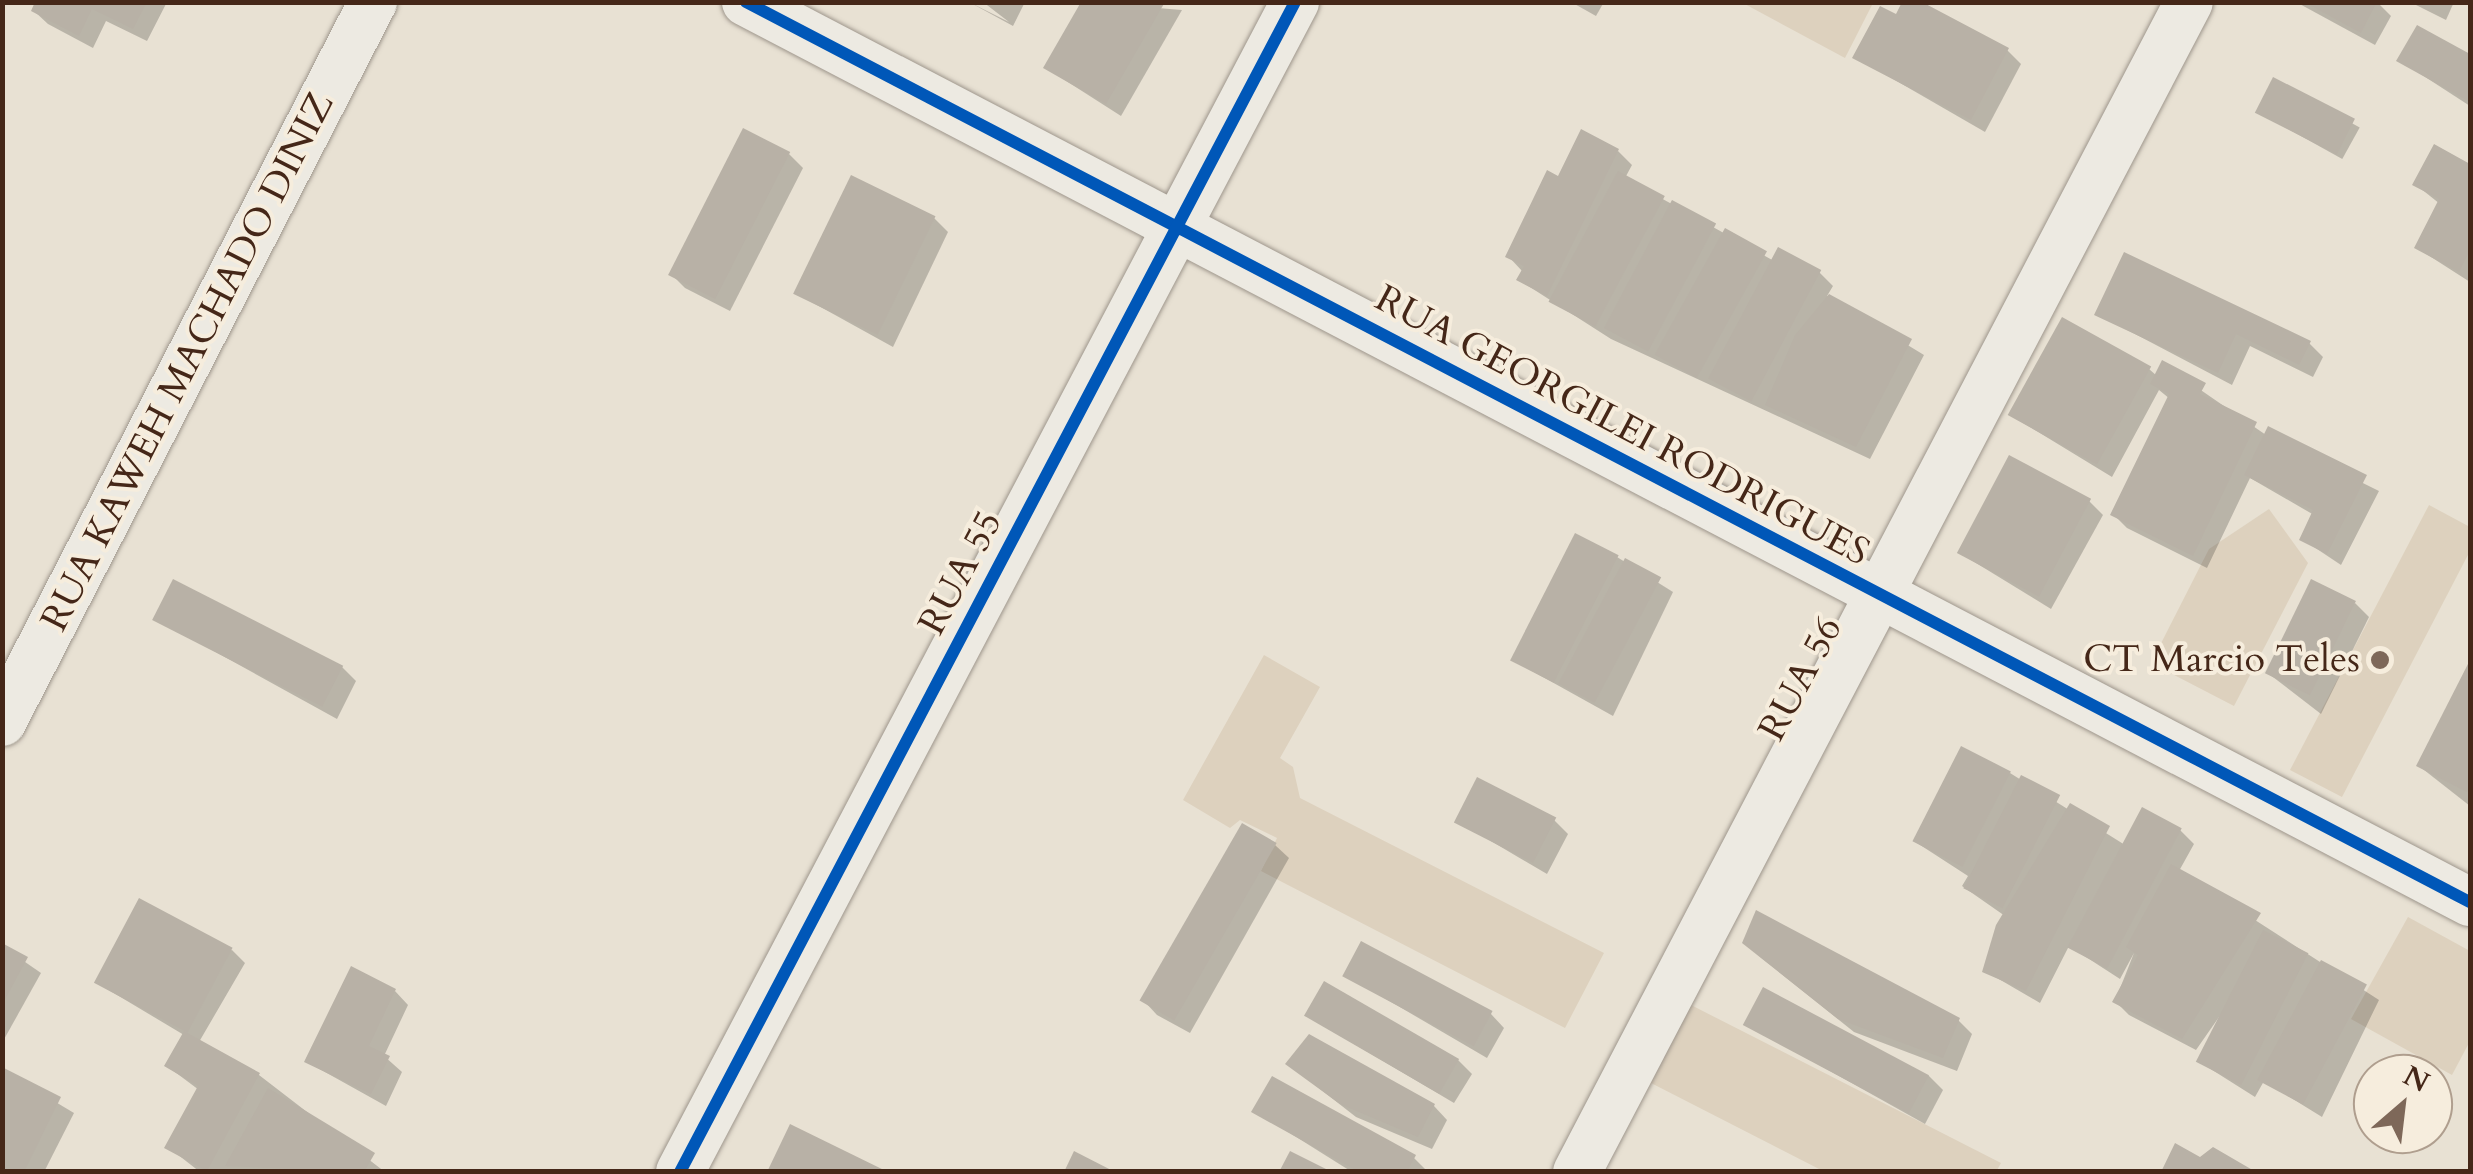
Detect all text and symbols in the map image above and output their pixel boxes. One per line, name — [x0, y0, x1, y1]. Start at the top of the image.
street label: RUA KAWEH MACHADO DINIZ — [32, 85, 344, 639]
street label: RUA GEORGILEI RODRIGUES — [1367, 276, 1877, 576]
street label: RUA 55 — [910, 503, 1012, 643]
street label: RUA 56 — [1750, 609, 1852, 749]
place label: CT Marcio Teles — [2083, 637, 2360, 683]
marker: CT Marcio Teles — [2369, 649, 2391, 671]
north arrow — [2353, 1054, 2453, 1154]
text: N — [2396, 1057, 2436, 1102]

